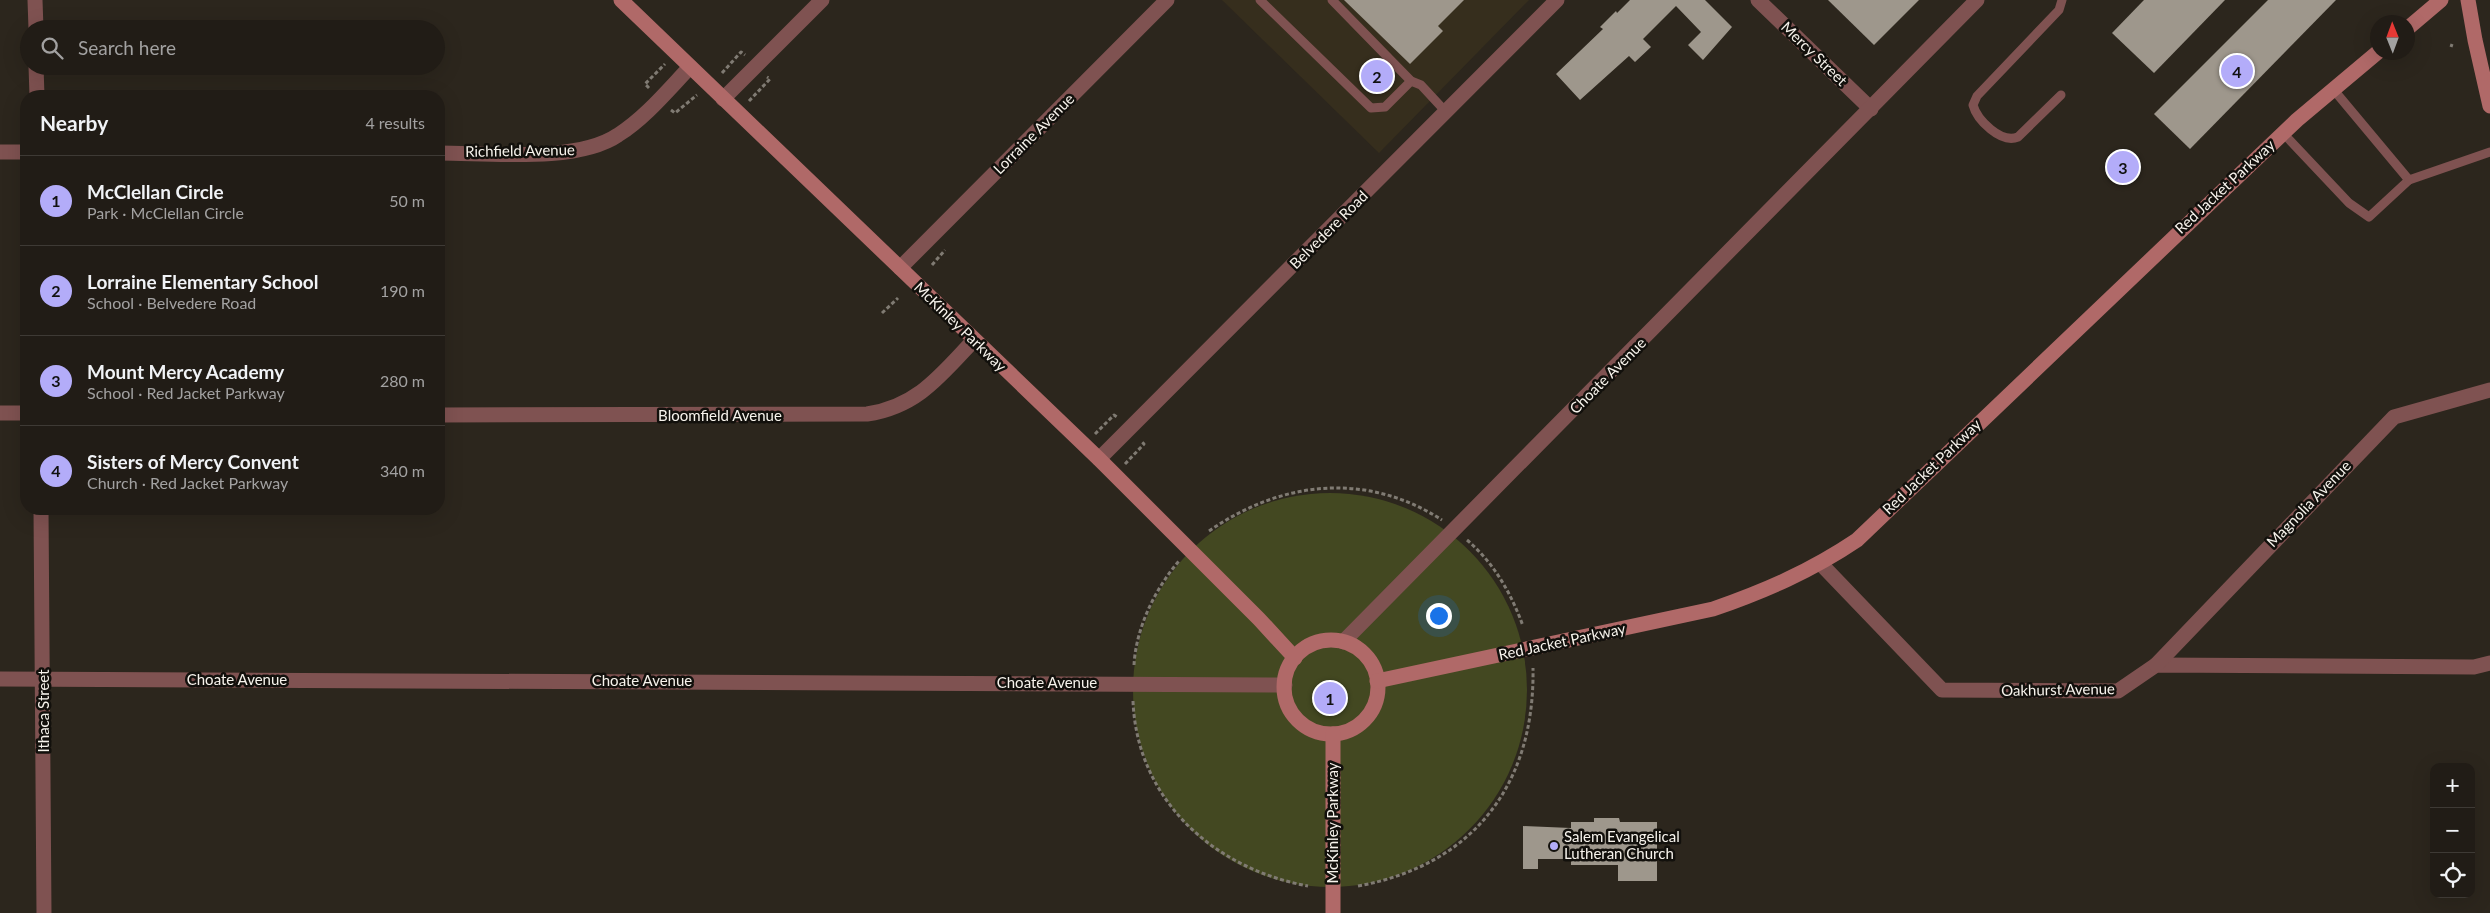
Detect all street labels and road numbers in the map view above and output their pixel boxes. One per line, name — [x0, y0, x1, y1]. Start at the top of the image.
street label: Mercy Street — [1778, 17, 1852, 90]
street label: Lorraine Avenue — [989, 89, 1077, 177]
street label: Red Jacket Parkway — [2171, 135, 2278, 237]
street label: Richfield Avenue — [465, 140, 575, 160]
street label: Belvedere Road — [1286, 187, 1371, 272]
street label: McKinley Parkway — [911, 278, 1011, 375]
street label: Choate Avenue — [1565, 333, 1649, 417]
street label: Bloomfield Avenue — [658, 406, 782, 424]
street label: Red Jacket Parkway — [1878, 415, 1984, 518]
street label: Magnolia Avenue — [2262, 456, 2354, 550]
street label: Red Jacket Parkway — [1497, 619, 1627, 663]
street label: Ithaca Street — [34, 669, 52, 753]
street label: Choate Avenue — [187, 670, 287, 688]
street label: Choate Avenue — [592, 671, 692, 689]
street label: Choate Avenue — [997, 673, 1097, 691]
street label: Oakhurst Avenue — [2001, 679, 2115, 699]
street label: McKinley Parkway — [1323, 762, 1341, 884]

